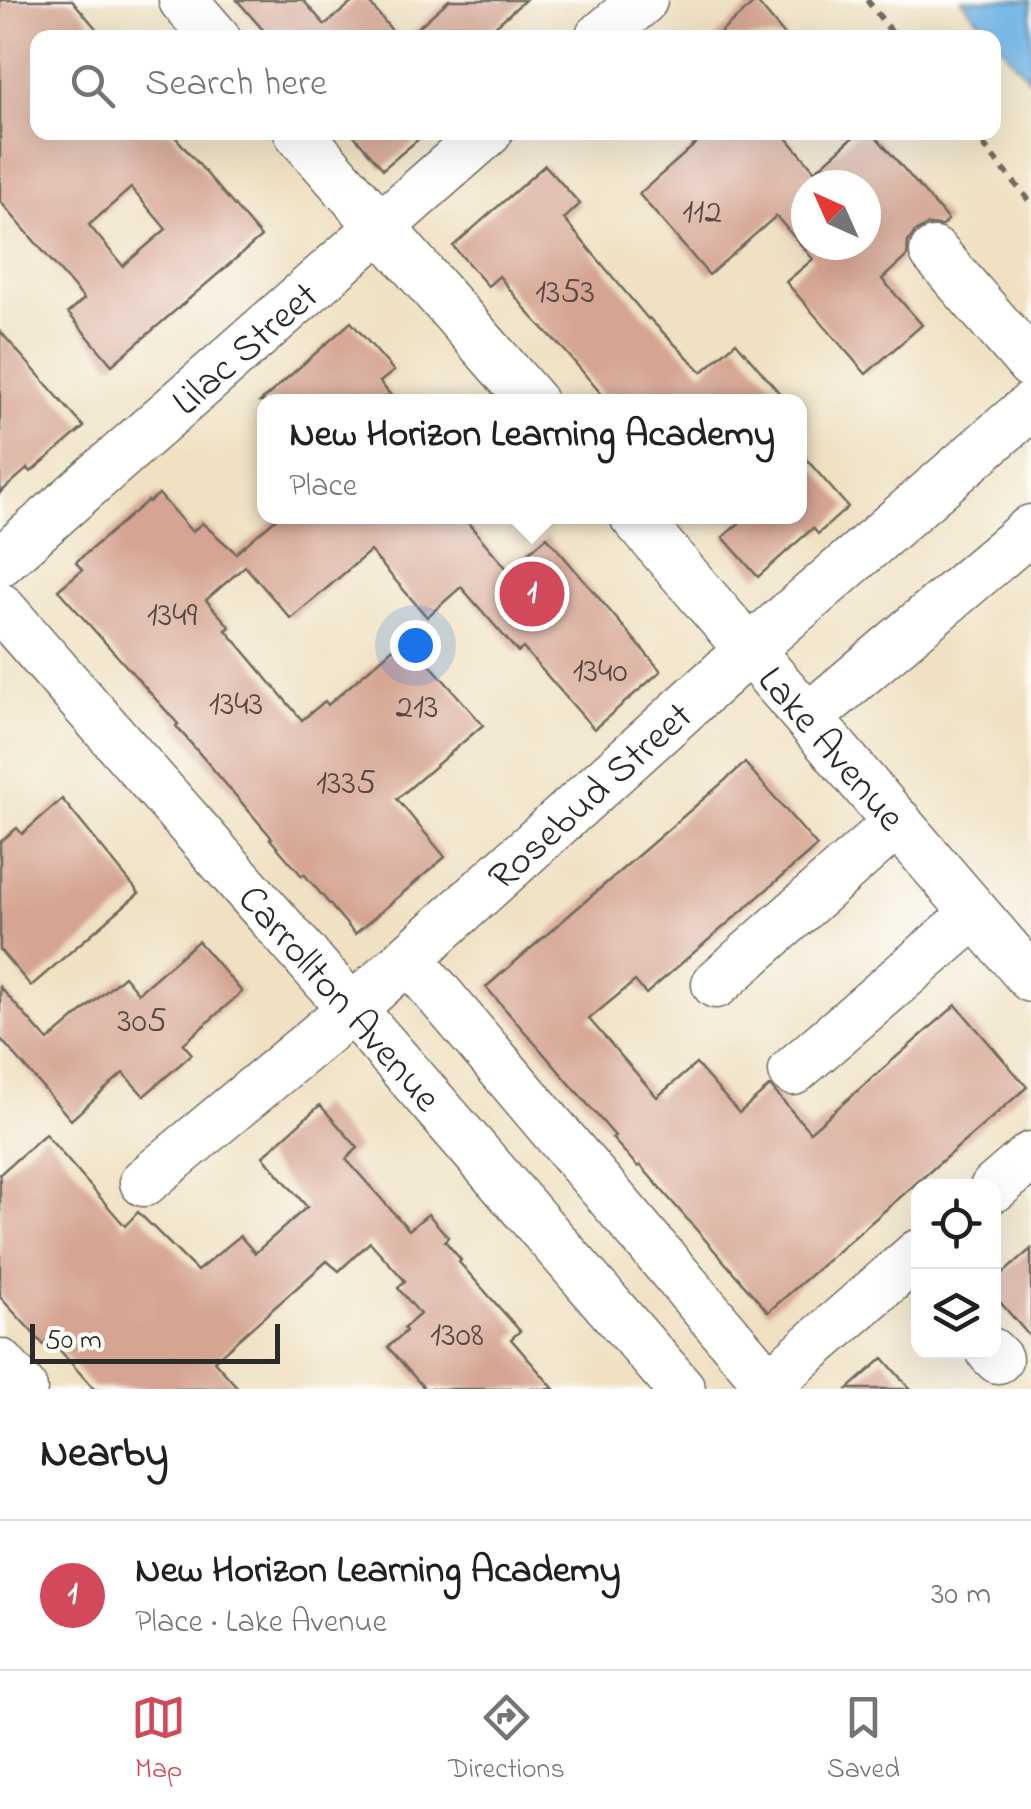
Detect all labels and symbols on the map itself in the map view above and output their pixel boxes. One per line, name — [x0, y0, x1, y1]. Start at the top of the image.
north arrow — [791, 170, 881, 260]
house number: 112 — [682, 188, 722, 239]
house number: 1353 — [535, 268, 595, 319]
street label: Lilac Street — [160, 269, 333, 432]
pin: 1 — [500, 556, 564, 632]
house number: 1349 — [147, 591, 198, 642]
your location — [390, 620, 441, 671]
house number: 1340 — [572, 647, 628, 698]
street label: Lake Avenue — [741, 655, 917, 846]
house number: 1343 — [209, 680, 263, 731]
house number: 213 — [396, 683, 438, 734]
street label: Rosebud Street — [476, 689, 708, 907]
house number: 1335 — [316, 759, 376, 810]
street label: Carrollton Avenue — [222, 873, 454, 1127]
house number: 305 — [117, 997, 167, 1048]
house number: 1308 — [430, 1311, 484, 1362]
scale bar — [30, 1319, 280, 1364]

